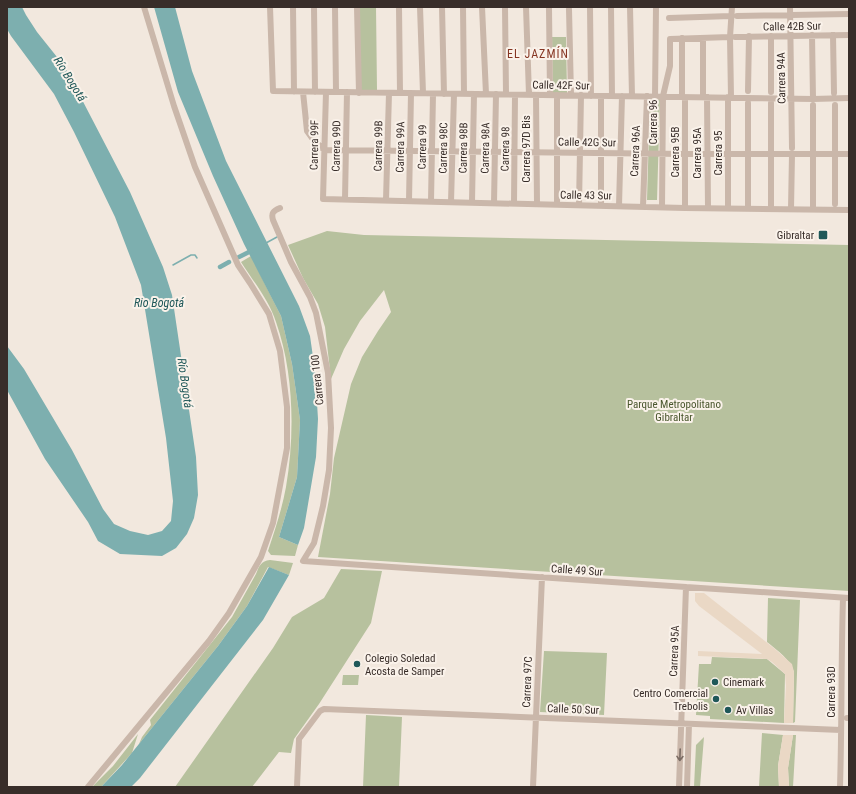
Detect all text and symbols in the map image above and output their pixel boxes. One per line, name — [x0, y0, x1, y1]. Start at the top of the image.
street label: Calle 42B Sur — [763, 19, 822, 34]
district label: EL JAZMÍN — [507, 46, 569, 61]
street label: Carrera 94A — [775, 52, 788, 104]
water label: Río Bogotá — [51, 54, 89, 104]
street label: Calle 42F Sur — [532, 79, 590, 93]
street label: Carrera 96 — [647, 99, 660, 145]
street label: Carrera 97D Bis — [520, 115, 533, 183]
street label: Carrera 99F — [308, 120, 321, 170]
street label: Carrera 99D — [330, 120, 343, 172]
street label: Carrera 99B — [372, 120, 385, 172]
street label: Carrera 99A — [394, 121, 407, 173]
street label: Carrera 98C — [437, 122, 450, 174]
street label: Carrera 98B — [457, 122, 470, 174]
street label: Carrera 98A — [479, 122, 492, 174]
street label: Carrera 99 — [416, 124, 429, 170]
street label: Carrera 96A — [628, 124, 643, 177]
street label: Carrera 98 — [499, 126, 512, 172]
street label: Carrera 95B — [669, 126, 682, 178]
street label: Carrera 95A — [691, 127, 704, 179]
street label: Carrera 95 — [712, 130, 725, 176]
street label: Calle 42G Sur — [558, 135, 617, 150]
street label: Calle 43 Sur — [560, 189, 613, 202]
place label: Gibraltar — [777, 229, 815, 242]
marker: Gibraltar — [817, 229, 829, 241]
water label: Rio Bogotá — [134, 296, 185, 310]
street label: Carrera 100 — [308, 354, 327, 406]
water label: Río Bogotá — [175, 357, 195, 409]
park label: Parque Metropolitano Gibraltar — [627, 398, 721, 424]
street label: Calle 49 Sur — [551, 562, 604, 579]
street label: Carrera 95A — [667, 624, 682, 677]
place label: Colegio Soledad Acosta de Samper — [365, 652, 445, 678]
street label: Carrera 97C — [520, 656, 535, 708]
marker: Colegio Soledad Acosta de Samper — [352, 659, 362, 669]
street label: Carrera 93D — [825, 666, 838, 718]
place label: Cinemark — [723, 676, 764, 689]
marker: Cinemark — [710, 677, 720, 687]
place label: Centro Comercial Trebolis — [633, 687, 708, 713]
marker: Centro Comercial Trebolis — [711, 694, 721, 704]
street label: Calle 50 Sur — [547, 702, 600, 717]
place label: Av Villas — [736, 704, 773, 717]
marker: Av Villas — [723, 705, 733, 715]
one-way arrow — [676, 748, 684, 761]

